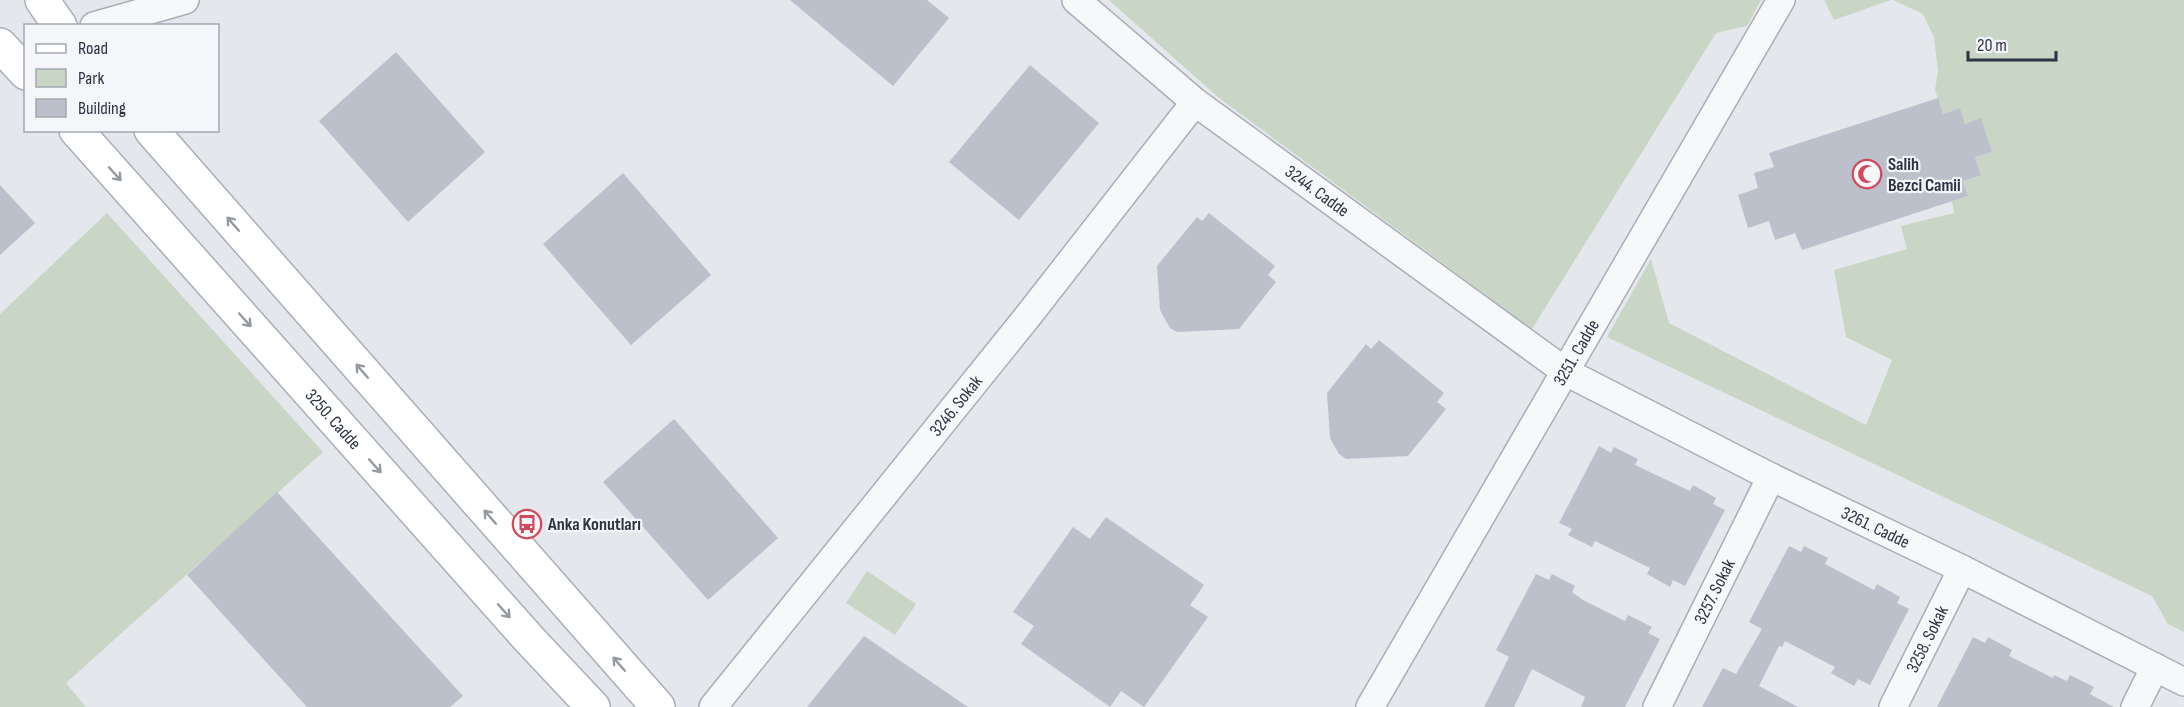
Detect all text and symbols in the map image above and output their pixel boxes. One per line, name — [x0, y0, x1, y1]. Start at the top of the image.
legend — [24, 24, 219, 132]
scale bar — [1968, 24, 2056, 62]
text: 20 m — [1977, 35, 2007, 56]
text: Road — [78, 38, 108, 59]
text: Park — [78, 68, 104, 89]
text: Building — [78, 98, 126, 119]
place label: Salih Bezci Camii — [1888, 154, 1961, 196]
mosque icon: Salih Bezci Camii — [1851, 158, 1883, 190]
street label: 3244. Cadde — [1281, 161, 1353, 222]
one-way arrow — [108, 166, 122, 181]
one-way arrow — [226, 217, 240, 232]
one-way arrow — [238, 312, 252, 327]
street label: 3251. Cadde — [1549, 316, 1604, 390]
one-way arrow — [355, 364, 369, 379]
street label: 3246. Sokak — [925, 371, 987, 441]
street label: 3250. Cadde — [301, 385, 365, 454]
one-way arrow — [368, 458, 382, 473]
street label: 3261. Cadde — [1838, 502, 1913, 553]
bus stop icon: Anka Konutları — [511, 508, 543, 540]
one-way arrow — [483, 510, 497, 525]
place label: Anka Konutları — [547, 514, 641, 535]
street label: 3257. Sokak — [1690, 556, 1740, 628]
street label: 3258. Sokak — [1902, 602, 1953, 676]
one-way arrow — [497, 603, 511, 618]
one-way arrow — [612, 657, 626, 672]

